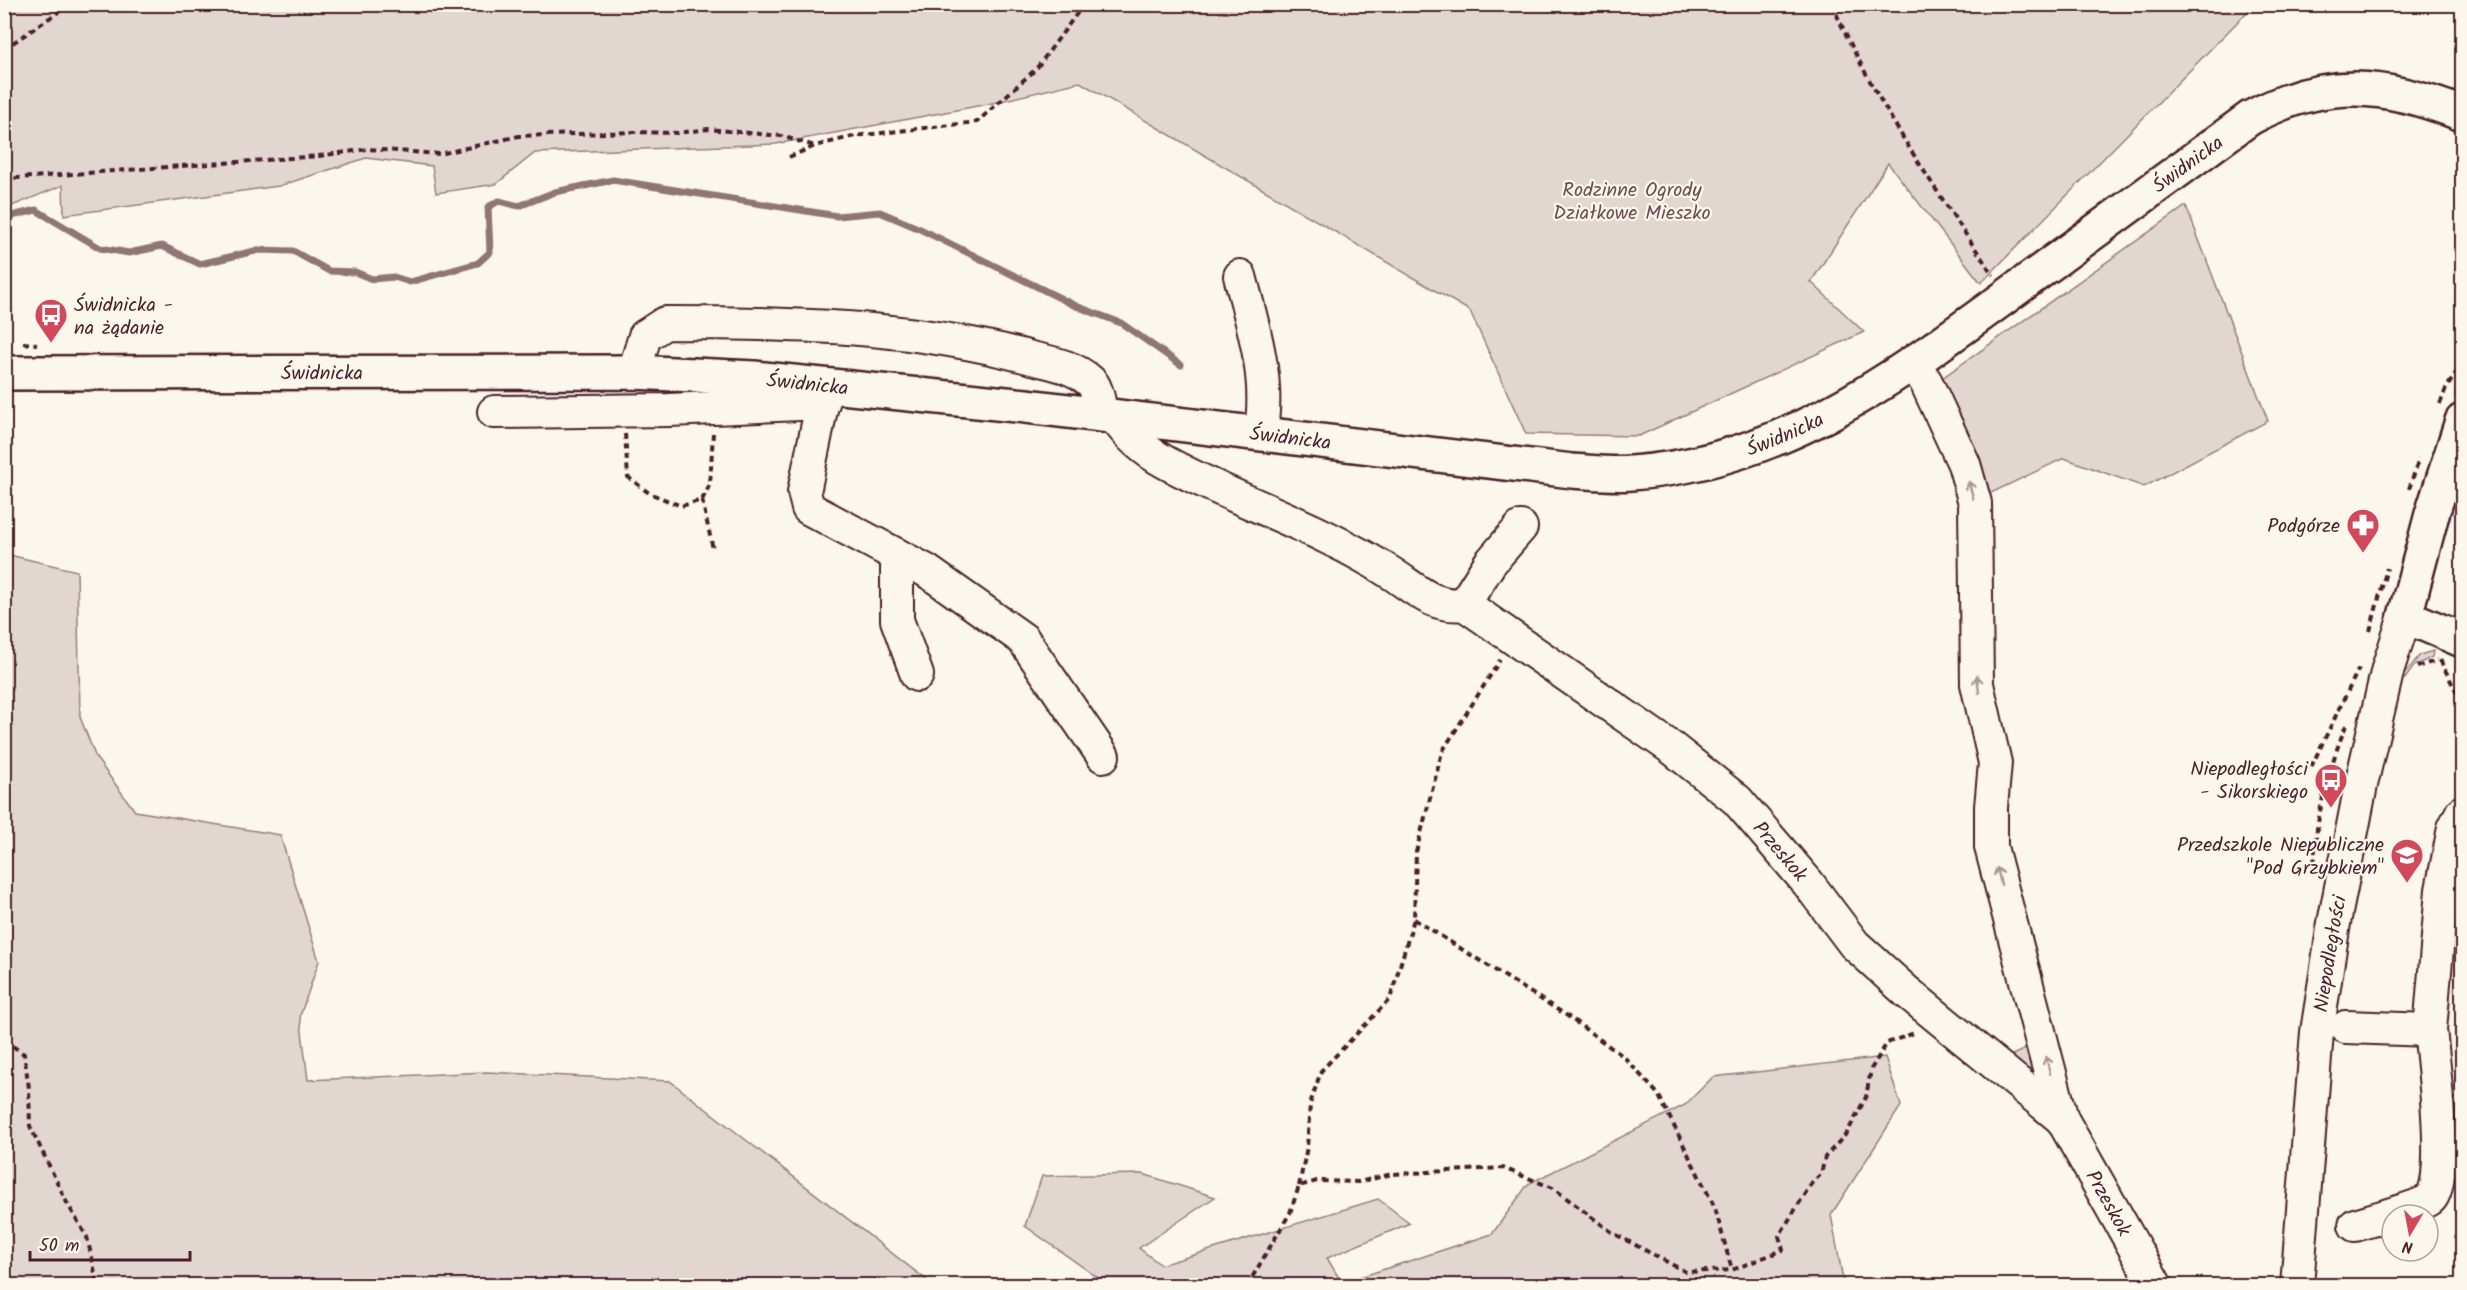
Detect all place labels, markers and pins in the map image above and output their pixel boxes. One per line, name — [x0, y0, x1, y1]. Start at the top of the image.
place label: Świdnicka - na żądanie — [74, 290, 173, 345]
bus stop icon: Świdnicka - na żądanie — [33, 297, 69, 344]
pharmacy icon: Podgórze — [2345, 507, 2381, 554]
place label: Podgórze — [2267, 511, 2340, 543]
place label: Niepodległości - Sikorskiego — [2190, 754, 2309, 809]
bus stop icon: Niepodległości - Sikorskiego — [2313, 762, 2349, 809]
place label: Przedszkole Niepubliczne "Pod Grzybkiem" — [2177, 830, 2384, 885]
school or university icon: Przedszkole Niepubliczne "Pod Grzybkiem" — [2389, 837, 2425, 884]

